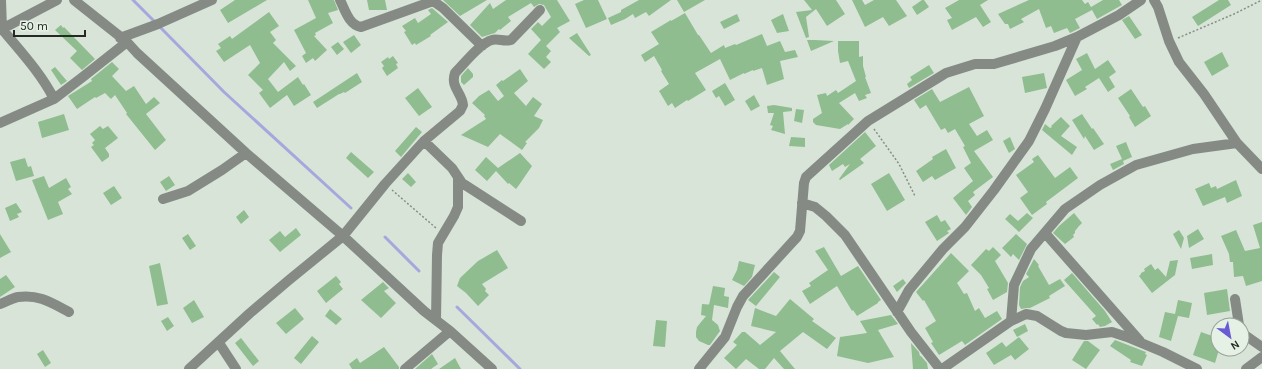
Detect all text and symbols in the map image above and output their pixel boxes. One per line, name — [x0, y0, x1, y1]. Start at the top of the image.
scale bar — [14, 12, 85, 38]
text: 50 m — [20, 19, 48, 33]
north arrow — [1210, 317, 1250, 357]
text: N — [1228, 337, 1242, 353]

